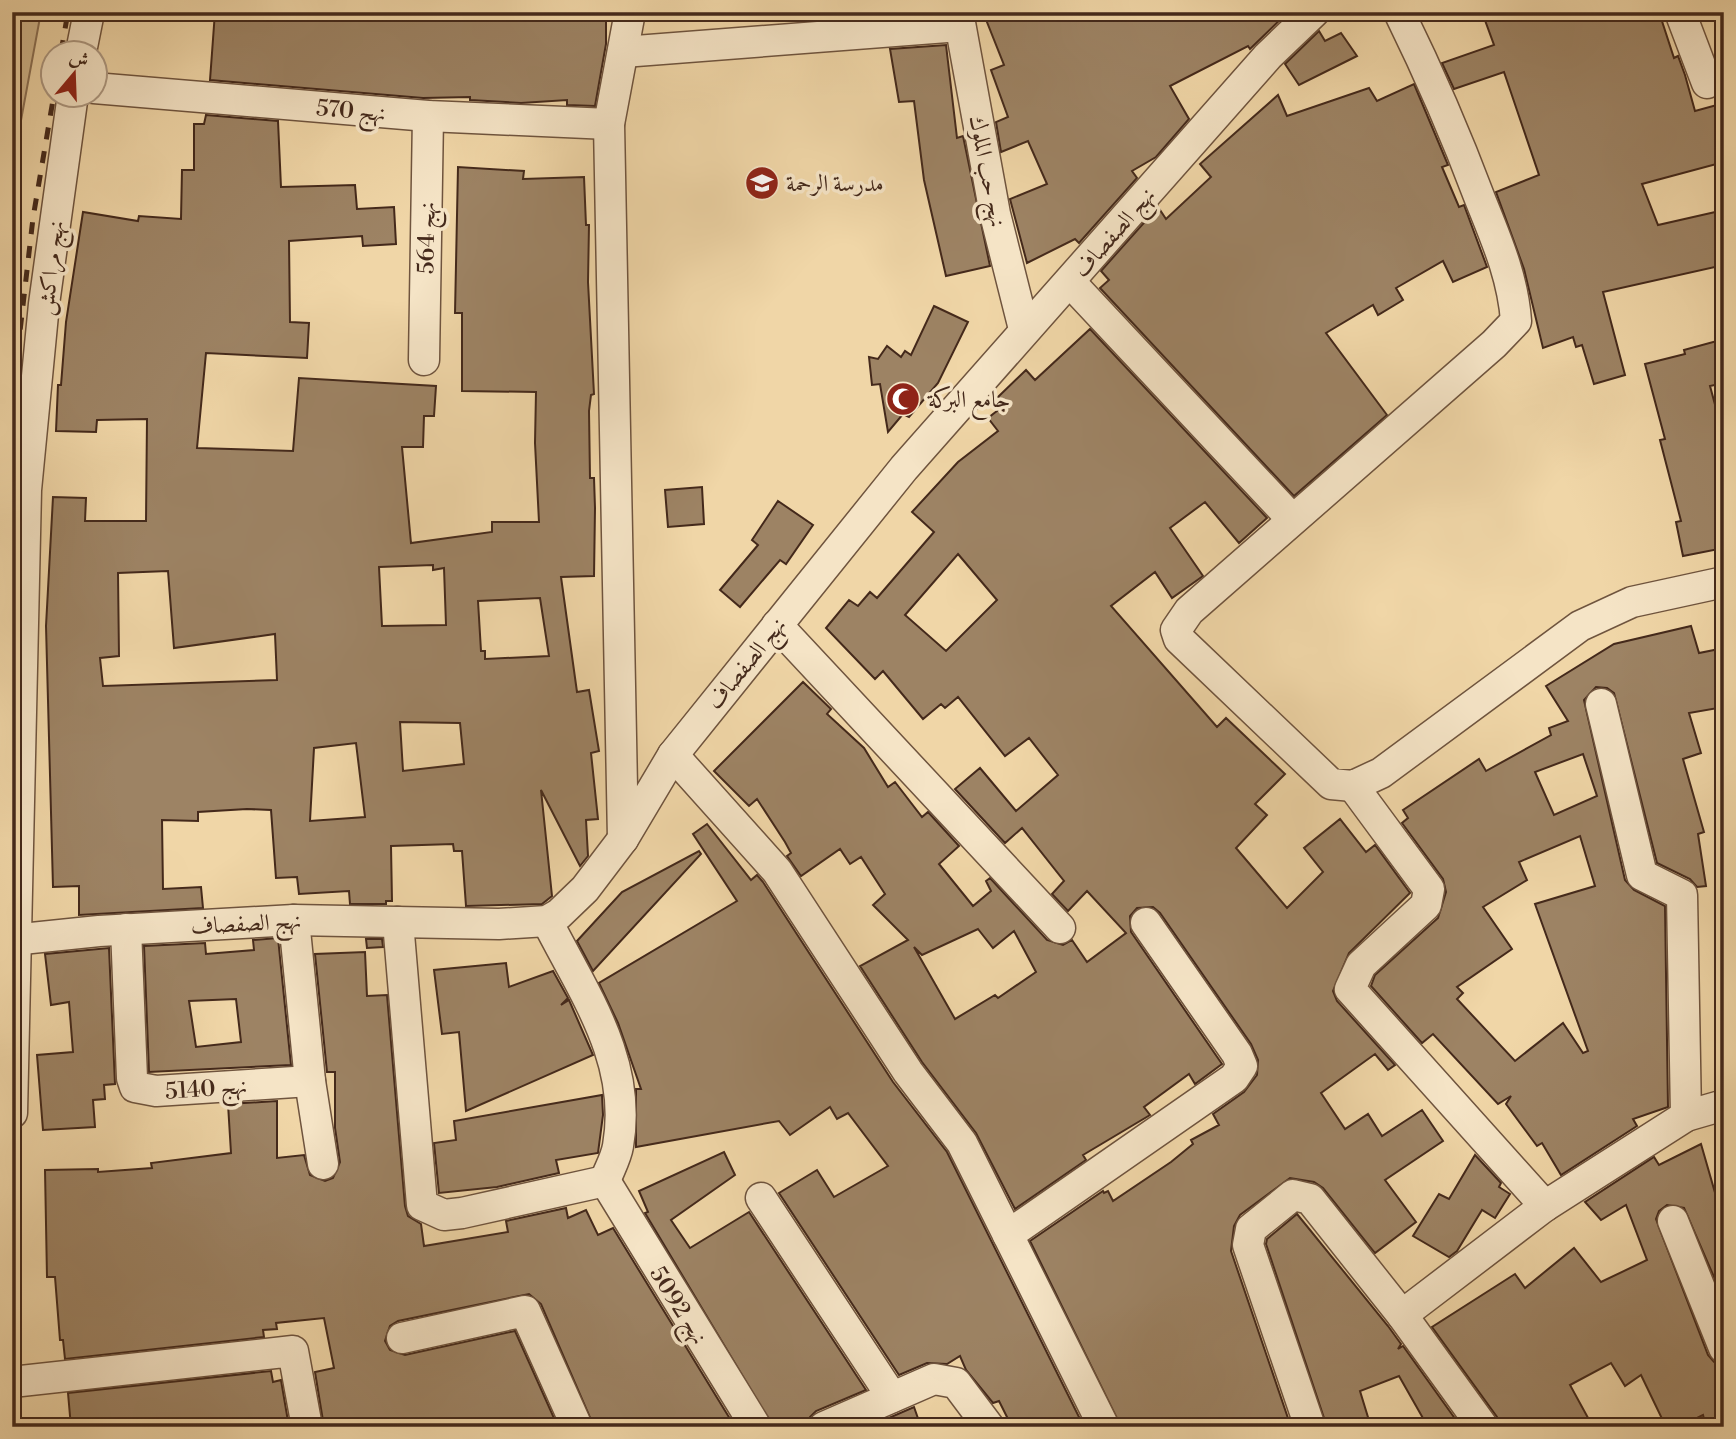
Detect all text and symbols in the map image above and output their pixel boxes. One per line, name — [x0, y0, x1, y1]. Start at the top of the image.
north arrow — [38, 38, 108, 108]
text: ش — [66, 44, 92, 73]
street label: نهج 570 — [314, 94, 387, 134]
street label: نهج حب الملوك — [957, 113, 1012, 231]
school or university icon: مدرسة الرحمة — [743, 164, 781, 202]
place label: مدرسة الرحمة — [786, 170, 884, 198]
street label: نهج الصفصاف — [1068, 182, 1166, 287]
street label: نهج 564 — [412, 202, 448, 275]
street label: نهج مراكش — [31, 219, 77, 318]
mosque icon: جامع البركة — [884, 380, 922, 418]
place label: جامع البركة — [927, 385, 1010, 420]
street label: نهج الصفصاف — [701, 612, 797, 719]
street label: نهج الصفصاف — [190, 907, 302, 947]
street label: نهج 5140 — [164, 1072, 248, 1112]
street label: نهج 5092 — [638, 1261, 713, 1353]

